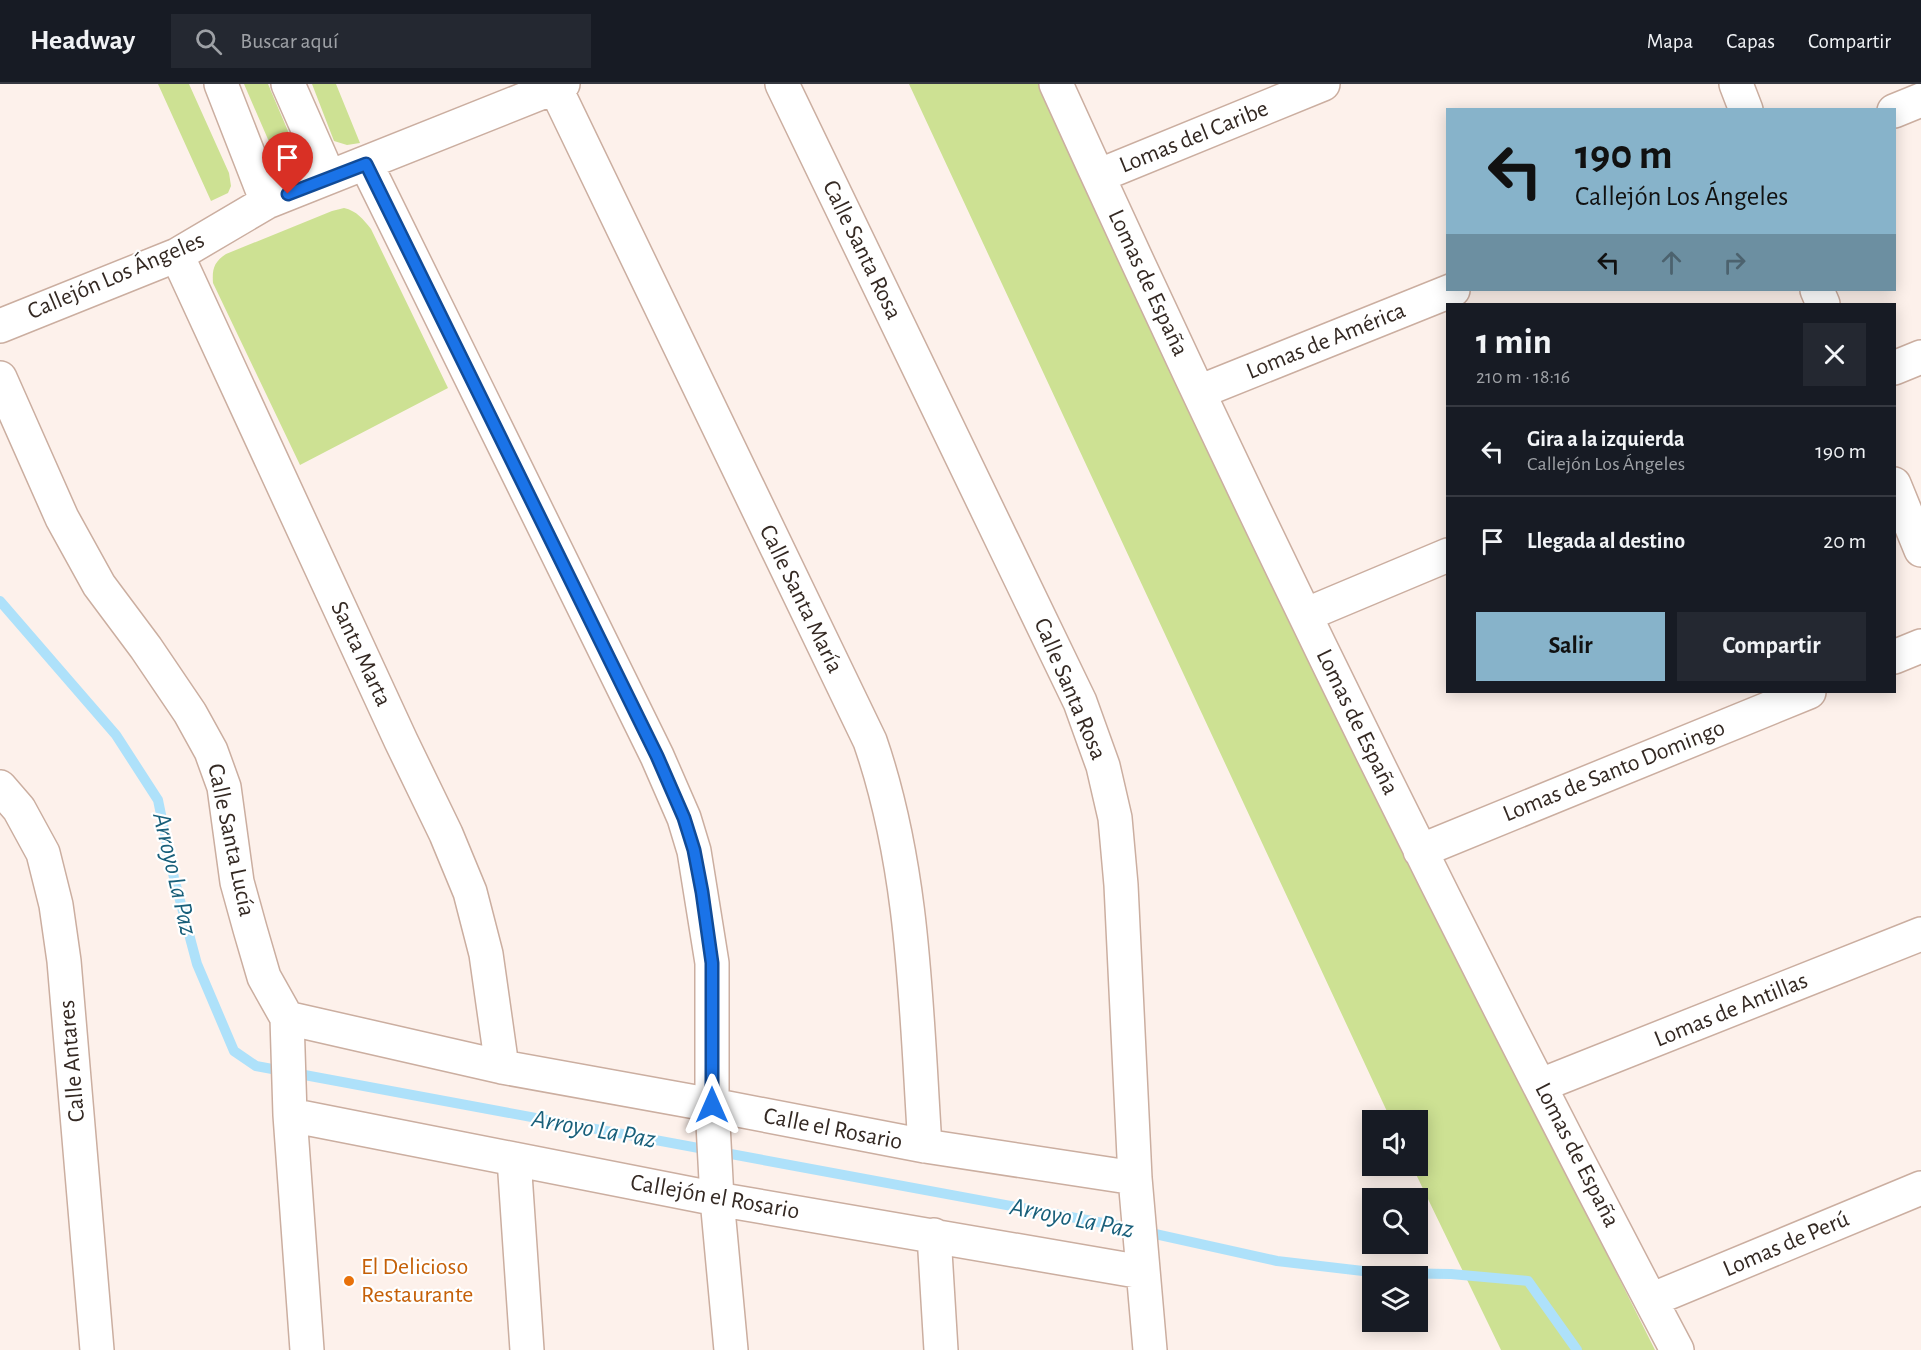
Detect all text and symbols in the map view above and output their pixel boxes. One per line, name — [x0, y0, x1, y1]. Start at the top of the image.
search box — [171, 14, 591, 68]
icon: search — [192, 25, 225, 58]
text: Headway — [30, 27, 135, 55]
text: Buscar aquí — [240, 30, 338, 52]
text: Mapa — [1647, 31, 1693, 52]
text: Capas — [1726, 31, 1775, 52]
text: Compartir — [1808, 31, 1891, 52]
street label: Lomas del Caribe — [1116, 96, 1272, 178]
pin — [262, 132, 313, 194]
icon: left — [1476, 132, 1554, 210]
text: 190 m — [1575, 134, 1673, 176]
icon: arrive — [271, 141, 304, 174]
street label: Calle Santa Rosa — [818, 177, 906, 323]
text: Callejón Los Ángeles — [1575, 183, 1788, 210]
street label: Lomas de España — [1104, 206, 1192, 360]
street label: Callejón Los Ángeles — [23, 226, 208, 324]
icon: left — [1592, 246, 1625, 279]
icon: ahead — [1655, 246, 1688, 279]
icon: right — [1718, 246, 1751, 279]
street label: Lomas de América — [1243, 298, 1409, 384]
button: close — [1803, 323, 1866, 386]
text: 1 min — [1476, 324, 1552, 360]
text: 210 m · 18:16 — [1476, 367, 1570, 387]
text: Gira a la izquierda — [1527, 428, 1685, 450]
icon: left — [1476, 435, 1509, 468]
text: 190 m — [1815, 440, 1866, 462]
text: Callejón Los Ángeles — [1527, 454, 1685, 474]
street label: Calle Santa María — [755, 521, 847, 677]
icon: arrive — [1476, 525, 1509, 558]
text: Llegada al destino — [1527, 530, 1685, 552]
text: 20 m — [1823, 530, 1866, 552]
street label: Santa Marta — [326, 598, 396, 710]
button: Salir — [1476, 612, 1665, 681]
button: Compartir — [1677, 612, 1866, 681]
street label: Calle Santa Rosa — [1029, 615, 1111, 763]
street label: Lomas de España — [1311, 645, 1403, 799]
street label: Lomas de Santo Domingo — [1500, 716, 1728, 826]
street label: Calle Santa Lucía — [203, 761, 259, 919]
water label: Arroyo La Paz — [148, 809, 202, 938]
street label: Lomas de Antillas — [1651, 968, 1811, 1052]
street label: Calle Antares — [55, 999, 89, 1123]
position arrow — [680, 1073, 744, 1137]
street label: Lomas de España — [1530, 1079, 1624, 1231]
street label: Calle el Rosario — [762, 1104, 904, 1154]
water label: Arroyo La Paz — [529, 1105, 658, 1153]
map controls — [1362, 1110, 1428, 1332]
button: sound — [1362, 1110, 1428, 1176]
street label: Callejón el Rosario — [629, 1170, 801, 1224]
button: search — [1362, 1188, 1428, 1254]
water label: Arroyo La Paz — [1007, 1193, 1136, 1243]
street label: Lomas de Perú — [1719, 1207, 1853, 1281]
place label: El Delicioso Restaurante — [361, 1255, 473, 1307]
button: layers — [1362, 1266, 1428, 1332]
marker: El Delicioso Restaurante — [342, 1274, 356, 1288]

